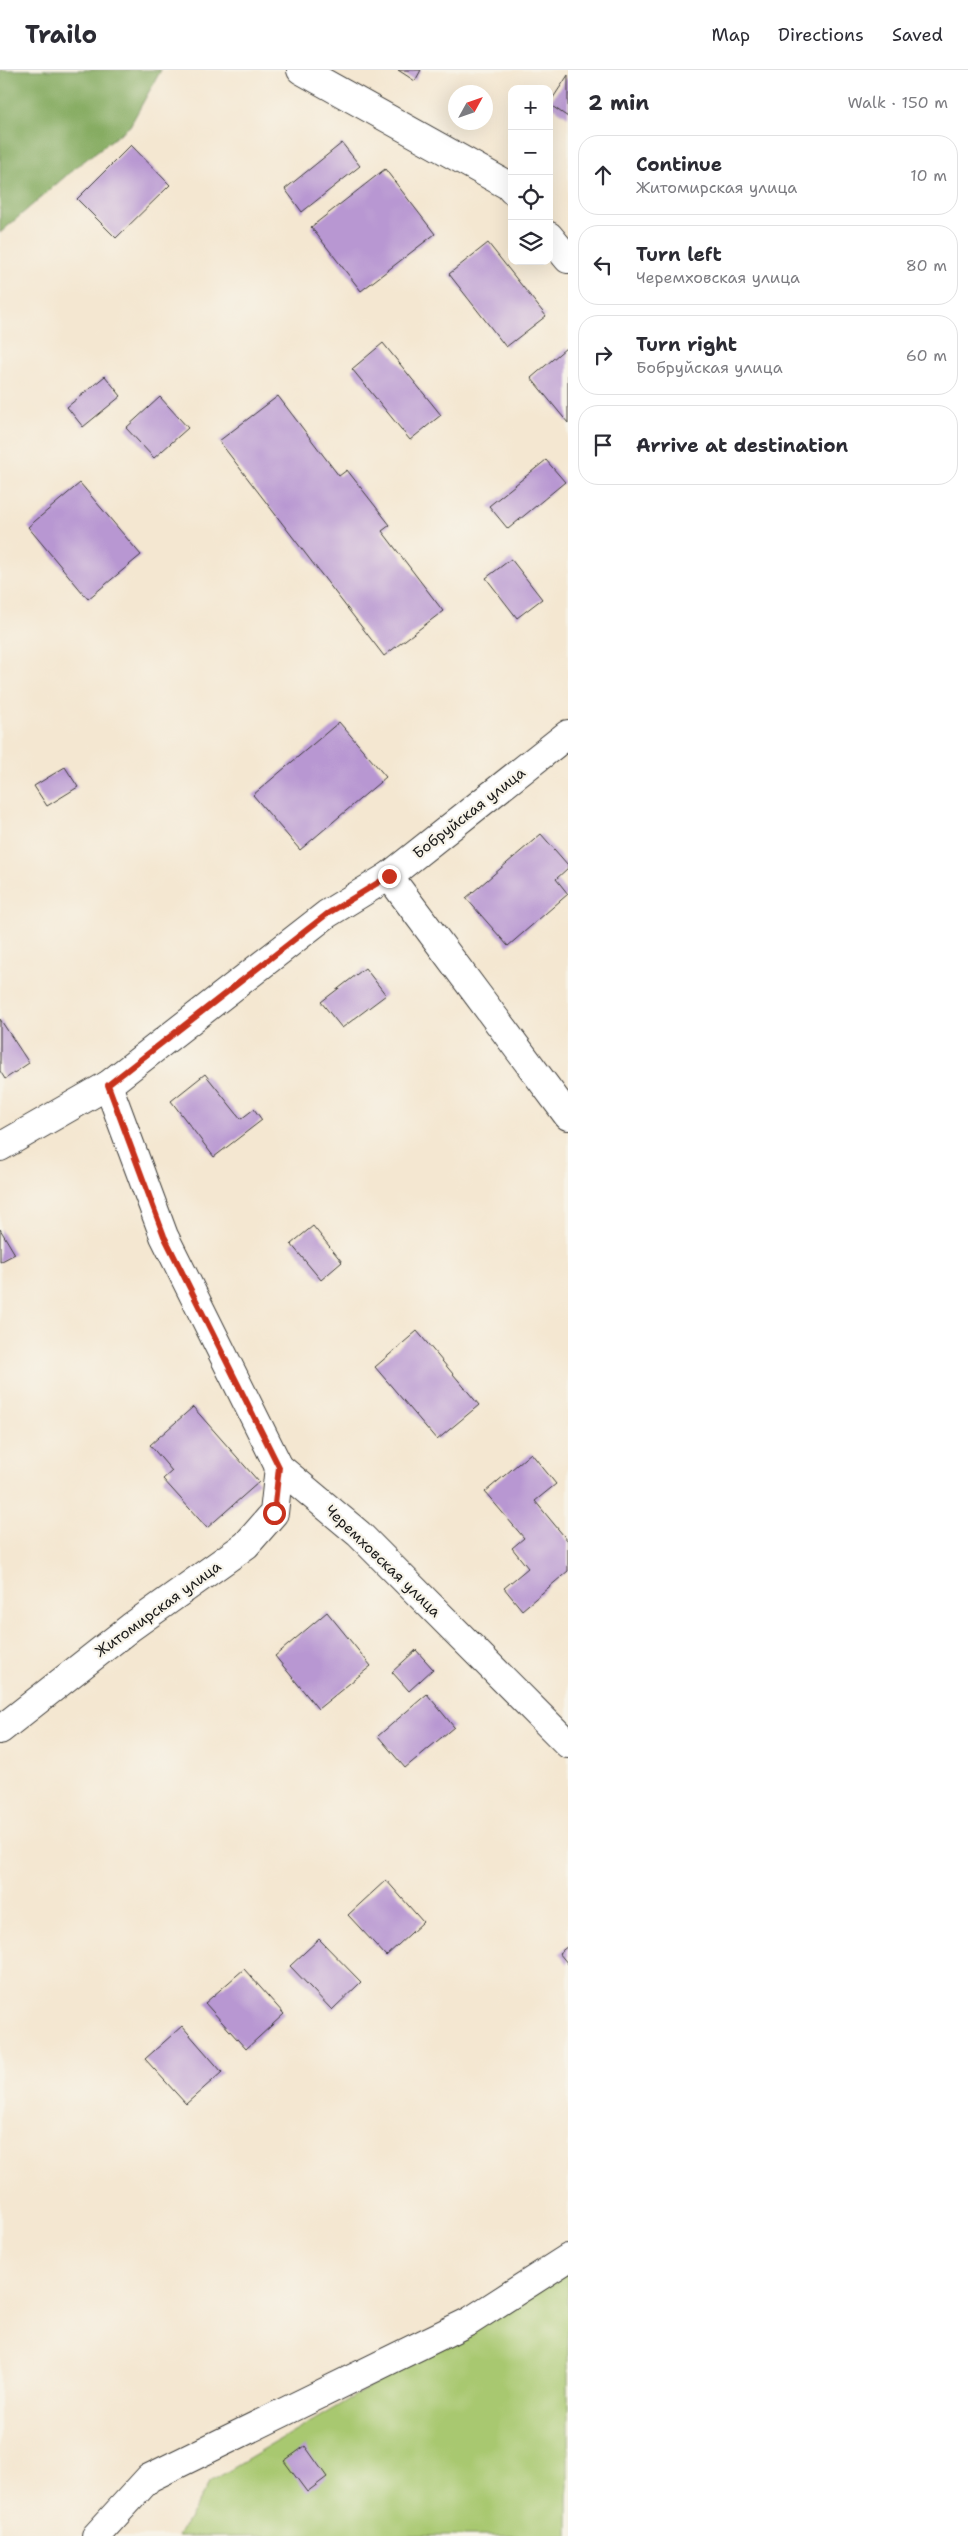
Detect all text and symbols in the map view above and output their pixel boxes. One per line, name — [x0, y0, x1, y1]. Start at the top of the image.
text: Trailo — [25, 19, 97, 51]
text: Map — [712, 23, 750, 47]
text: Directions — [778, 23, 864, 47]
text: Saved — [892, 23, 943, 47]
north arrow — [448, 85, 493, 130]
map controls — [508, 85, 553, 265]
button: + — [508, 85, 553, 130]
text: 2 min — [588, 89, 649, 117]
text: Walk · 150 m — [847, 92, 948, 113]
button: − — [508, 130, 553, 175]
text: Continue — [636, 152, 722, 177]
icon: ahead — [589, 161, 617, 189]
text: 10 m — [910, 165, 947, 186]
button: locate — [508, 175, 553, 220]
text: Житомирская улица — [636, 177, 797, 198]
button: layers — [508, 220, 553, 265]
text: Turn left — [636, 242, 722, 267]
icon: left — [589, 251, 617, 279]
text: 80 m — [906, 255, 947, 276]
text: Черемховская улица — [636, 267, 800, 288]
text: Turn right — [636, 332, 737, 357]
icon: right — [589, 341, 617, 369]
text: 60 m — [906, 345, 947, 366]
text: Бобруйская улица — [636, 357, 783, 378]
icon: arrive — [589, 431, 617, 459]
text: Arrive at destination — [636, 433, 848, 458]
street label: Бобруйская улица — [409, 762, 530, 863]
route end — [378, 865, 401, 888]
street label: Черемховская улица — [321, 1500, 446, 1622]
route start — [263, 1502, 286, 1525]
street label: Житомирская улица — [91, 1556, 226, 1662]

